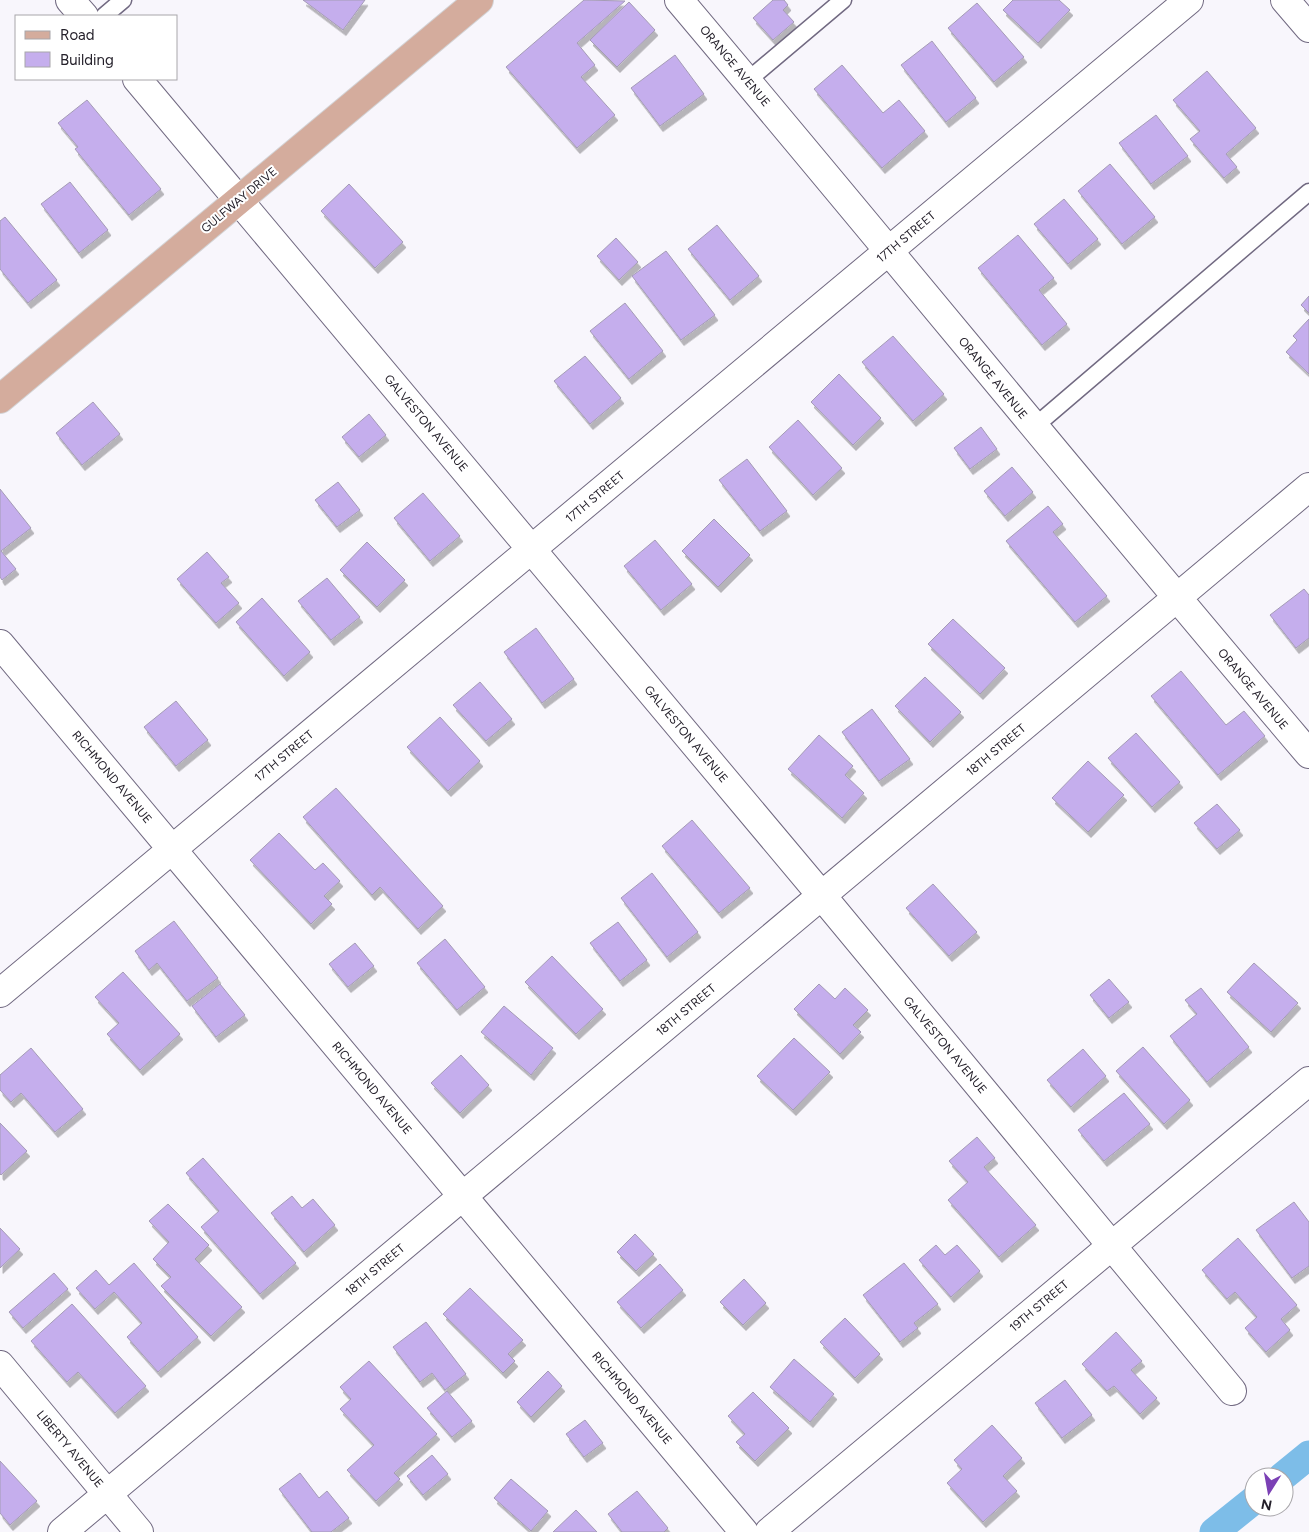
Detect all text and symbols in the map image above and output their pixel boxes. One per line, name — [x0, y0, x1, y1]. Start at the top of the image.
legend — [15, 15, 178, 80]
street label: ORANGE AVENUE — [697, 23, 773, 109]
text: Road — [60, 26, 95, 44]
text: Building — [60, 51, 114, 69]
street label: GULFWAY DRIVE — [198, 164, 280, 236]
street label: 17TH STREET — [874, 208, 938, 266]
street label: ORANGE AVENUE — [956, 334, 1030, 422]
street label: GALVESTON AVENUE — [381, 372, 471, 474]
street label: 17TH STREET — [563, 468, 627, 526]
street label: ORANGE AVENUE — [1215, 646, 1291, 732]
street label: GALVESTON AVENUE — [641, 683, 731, 785]
street label: 18TH STREET — [963, 721, 1029, 779]
street label: 17TH STREET — [252, 727, 316, 785]
street label: RICHMOND AVENUE — [69, 728, 155, 826]
street label: 18TH STREET — [653, 981, 719, 1039]
street label: GALVESTON AVENUE — [900, 994, 990, 1096]
street label: RICHMOND AVENUE — [329, 1039, 415, 1137]
street label: 18TH STREET — [342, 1241, 408, 1299]
street label: 19TH STREET — [1007, 1277, 1072, 1335]
street label: RICHMOND AVENUE — [589, 1349, 675, 1447]
street label: LIBERTY AVENUE — [34, 1408, 106, 1490]
north arrow — [1244, 1467, 1294, 1517]
text: N — [1260, 1495, 1274, 1514]

